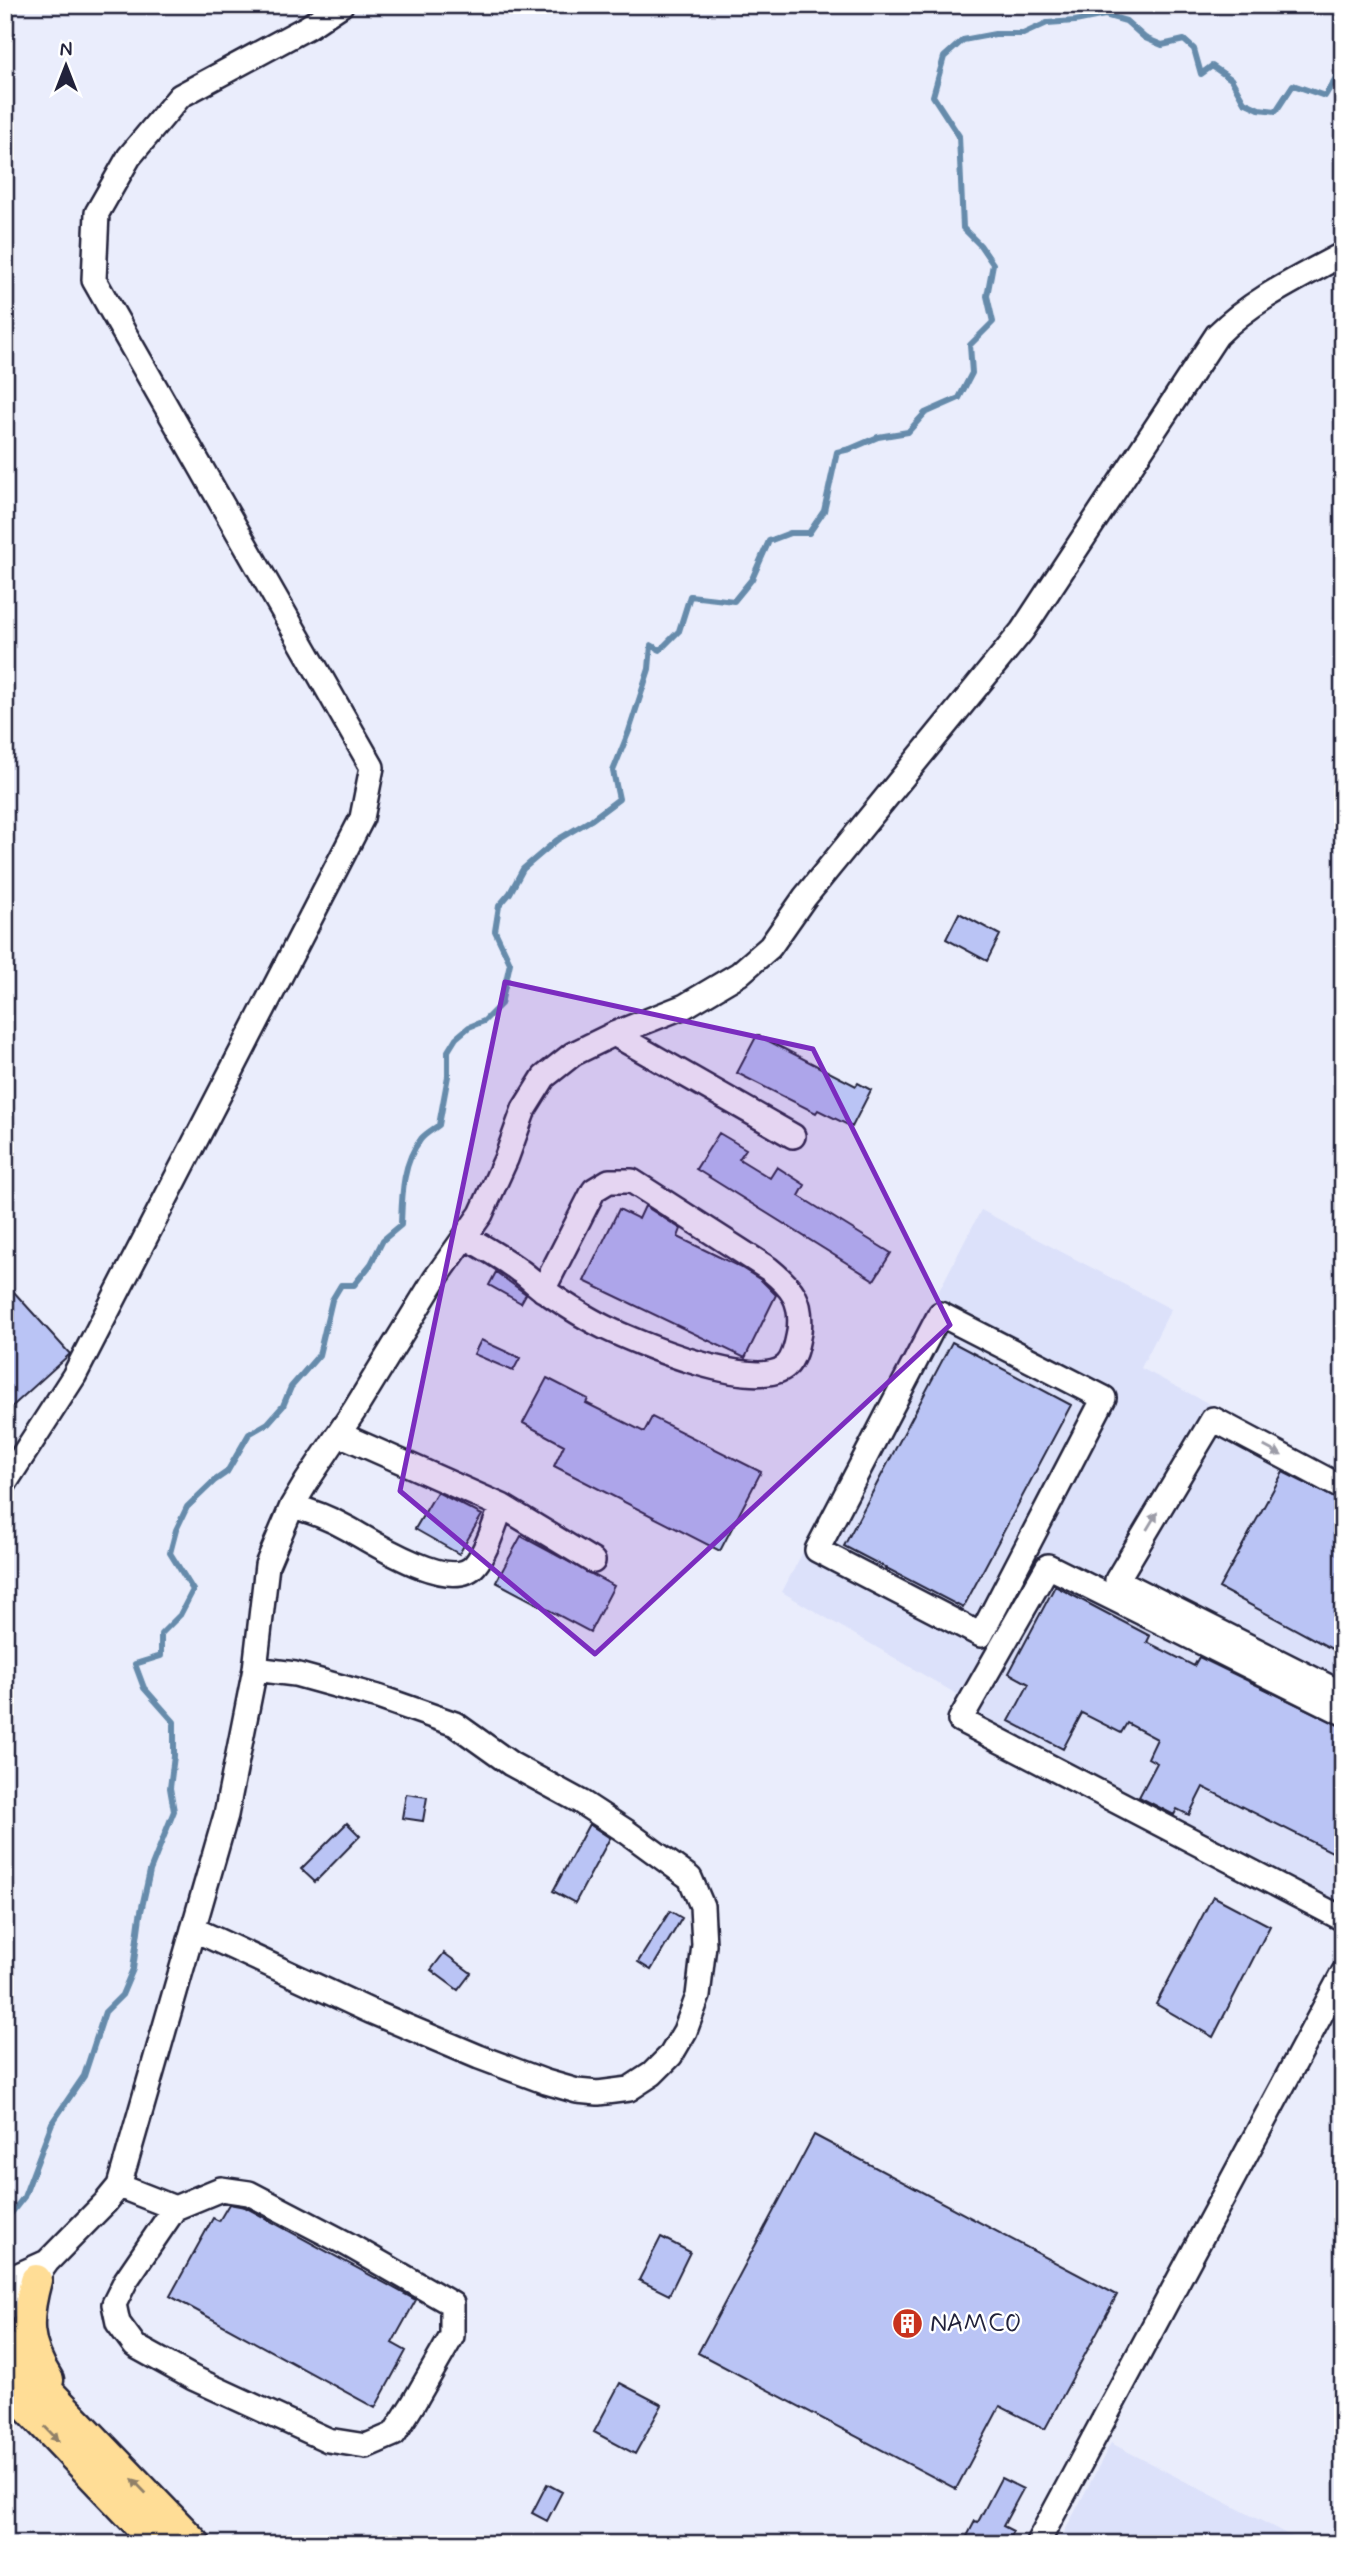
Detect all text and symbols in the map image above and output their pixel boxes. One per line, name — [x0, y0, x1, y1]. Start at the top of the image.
north arrow — [32, 32, 102, 102]
text: N — [60, 38, 72, 63]
one-way arrow — [1263, 1445, 1283, 1457]
one-way arrow — [1146, 1512, 1158, 1531]
building icon: NAMCO — [890, 2307, 924, 2341]
place label: NAMCO — [930, 2307, 1022, 2341]
one-way arrow — [44, 2425, 60, 2442]
one-way arrow — [131, 2478, 148, 2495]

